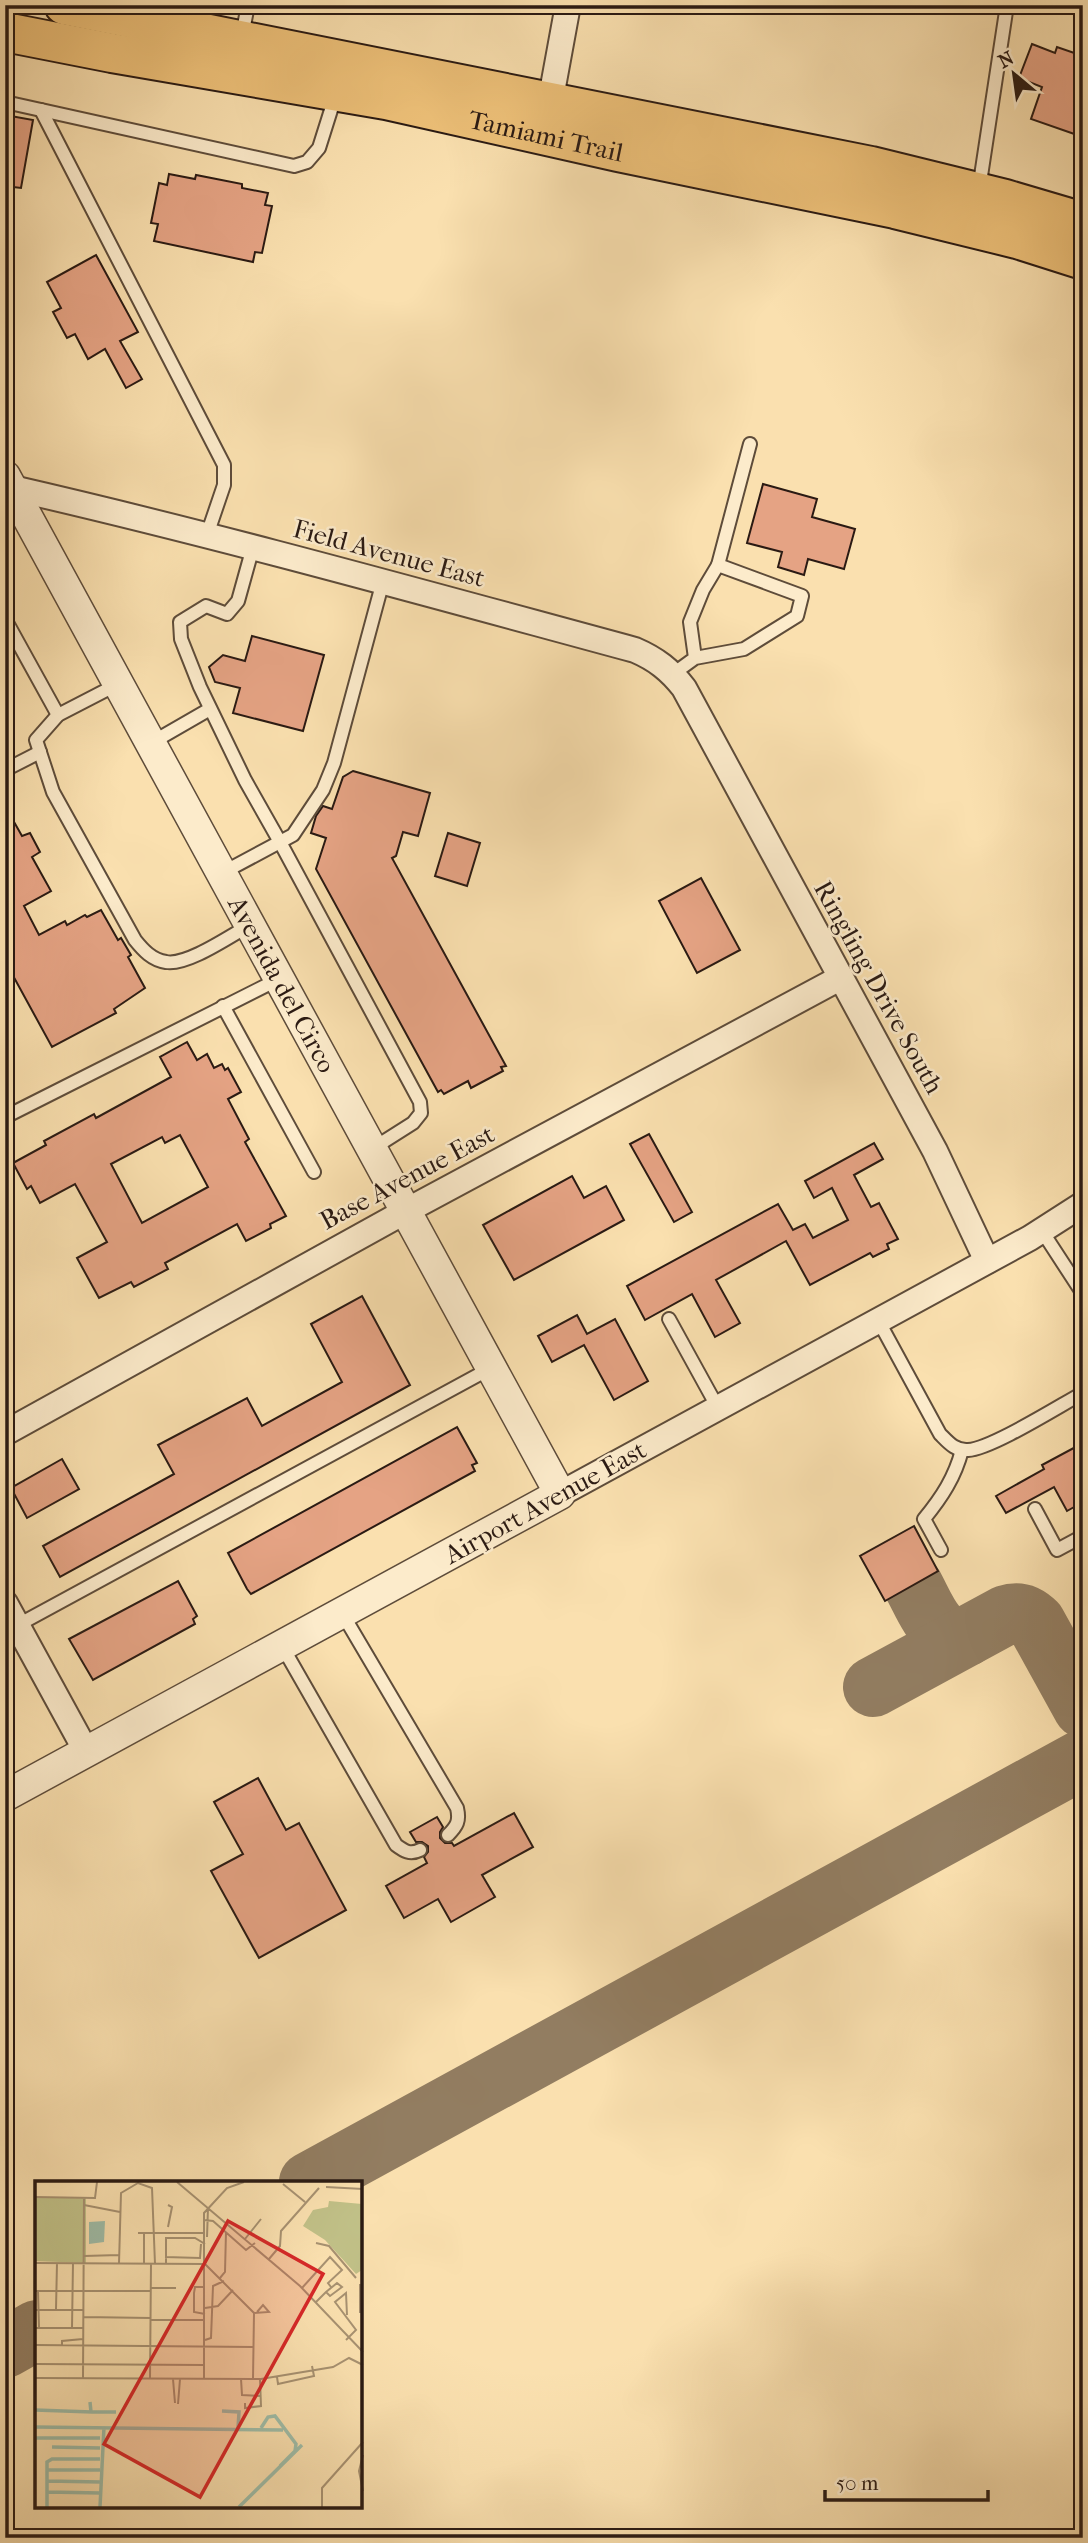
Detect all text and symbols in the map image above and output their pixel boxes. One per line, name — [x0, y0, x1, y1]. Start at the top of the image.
north arrow — [979, 38, 1050, 108]
text: N — [995, 47, 1018, 73]
street label: Tamiami Trail — [466, 104, 626, 169]
street label: Field Avenue East — [290, 513, 489, 594]
street label: Ringling Drive South — [807, 875, 950, 1100]
street label: Avenida del Circo — [221, 890, 342, 1078]
street label: Base Avenue East — [315, 1118, 500, 1236]
street label: Airport Avenue East — [438, 1434, 652, 1571]
inset map — [35, 2181, 362, 2508]
scale bar — [825, 2459, 988, 2503]
text: 50 m — [836, 2471, 879, 2495]

